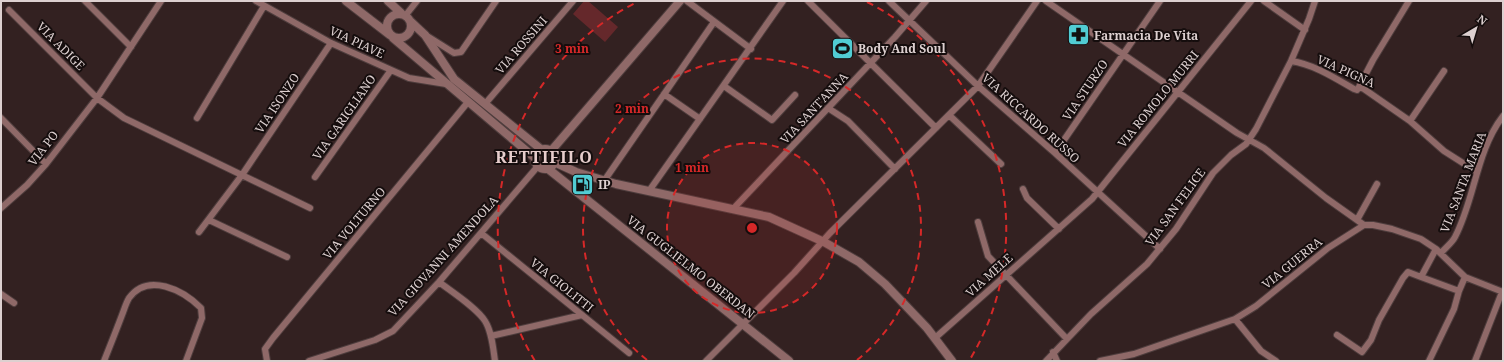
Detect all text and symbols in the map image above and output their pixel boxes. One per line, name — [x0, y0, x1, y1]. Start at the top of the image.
north arrow — [1456, 8, 1496, 48]
text: N — [1474, 11, 1491, 29]
street label: VIA ROSSINI — [491, 12, 551, 78]
street label: VIA ADIGE — [33, 18, 89, 74]
street label: VIA PIAVE — [327, 22, 387, 62]
pharmacy icon: Farmacia De Vita — [1066, 22, 1092, 48]
place label: Farmacia De Vita — [1094, 27, 1198, 44]
sports icon: Body And Soul — [829, 35, 855, 61]
text: 3 min — [555, 40, 589, 57]
place label: Body And Soul — [858, 40, 947, 57]
street label: VIA ROMOLO MURRI — [1114, 47, 1202, 151]
street label: VIA PIGNA — [1314, 51, 1378, 92]
street label: VIA STURZO — [1058, 56, 1112, 124]
street label: VIA SANT'ANNA — [776, 68, 852, 148]
street label: VIA RICCARDO RUSSO — [978, 69, 1084, 167]
street label: VIA ISONZO — [251, 70, 303, 136]
street label: VIA GARIGLIANO — [308, 71, 380, 163]
text: 2 min — [615, 100, 649, 117]
street label: VIA PO — [24, 127, 62, 169]
street label: VIA SANTA MARIA — [1436, 129, 1490, 235]
district label: RETTIFILO — [495, 146, 593, 168]
text: 1 min — [675, 159, 709, 176]
street label: VIA SAN FELICE — [1141, 165, 1209, 249]
fuel station icon: IP — [569, 171, 595, 197]
place label: IP — [598, 176, 611, 193]
street label: VIA VOLTURNO — [319, 183, 389, 263]
street label: VIA GIOVANNI AMENDOLA — [384, 192, 502, 320]
street label: VIA GUGLIELMO OBERDAN — [623, 212, 759, 322]
centre of rings — [745, 221, 759, 235]
street label: VIA GUERRA — [1258, 233, 1326, 293]
street label: VIA MELE — [962, 249, 1016, 301]
street label: VIA GIOLITTI — [527, 254, 597, 316]

